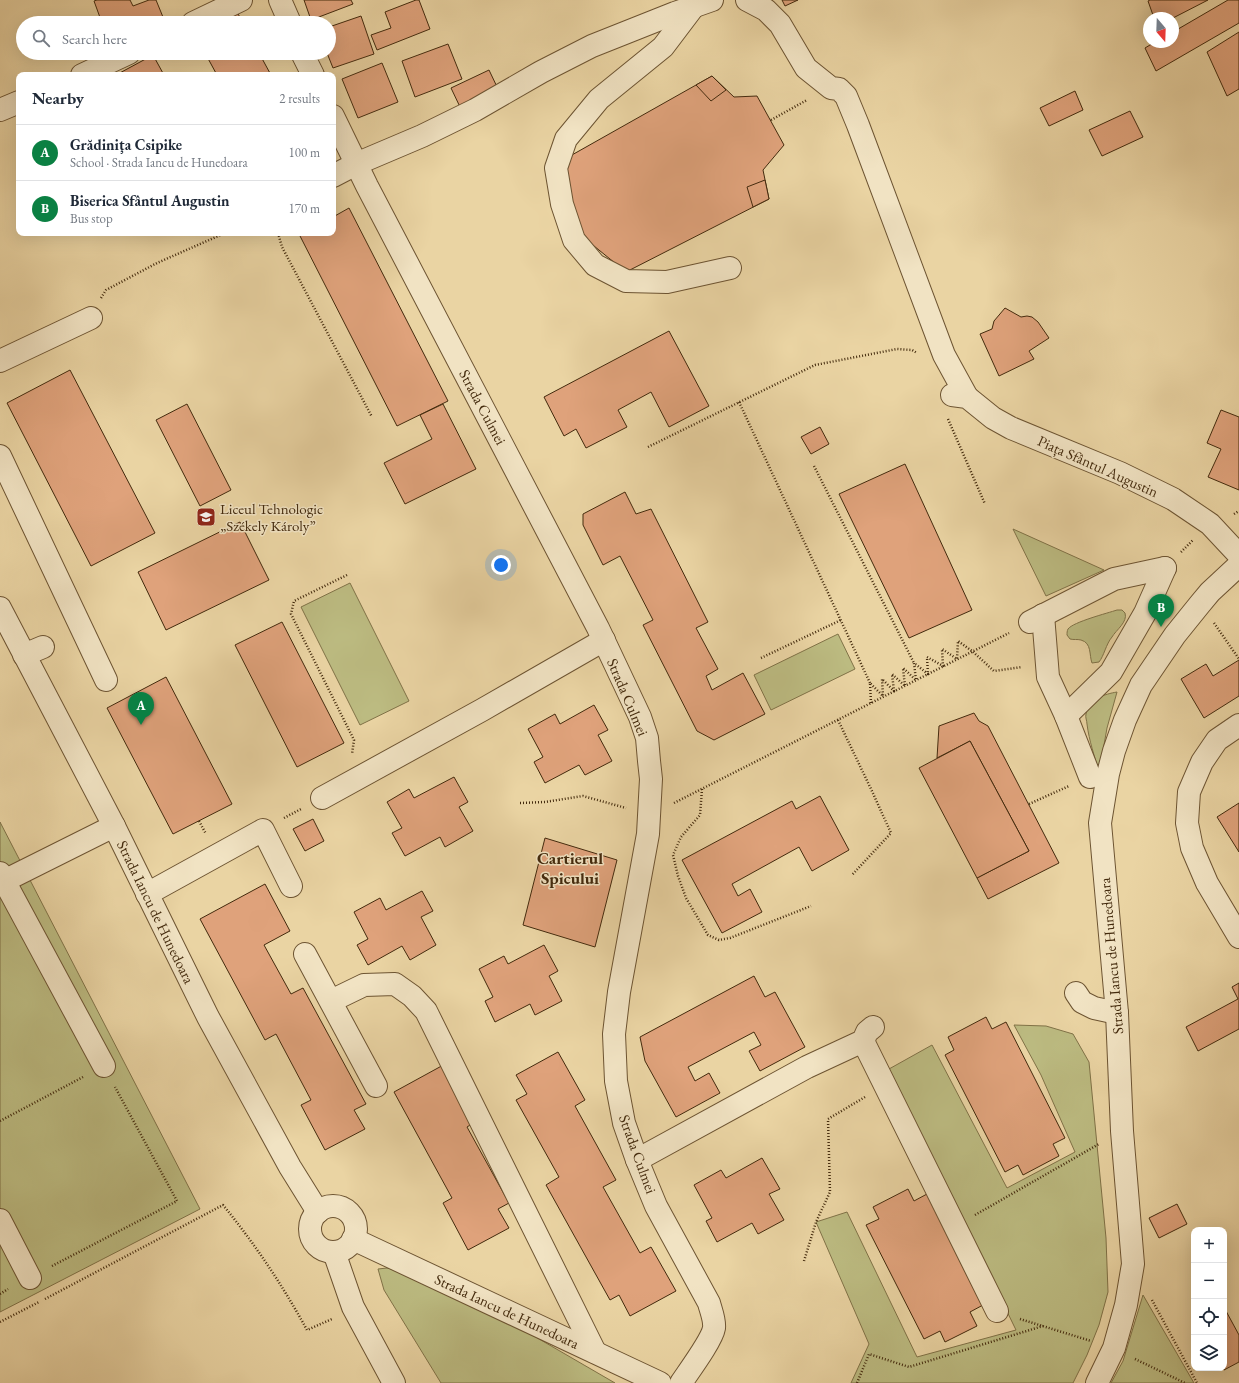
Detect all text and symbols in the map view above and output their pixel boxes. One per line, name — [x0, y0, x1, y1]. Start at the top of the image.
north arrow — [1143, 12, 1179, 48]
search box — [16, 16, 336, 60]
icon: search — [30, 27, 52, 49]
text: Search here — [62, 29, 127, 48]
text: Nearby — [32, 87, 84, 109]
text: 2 results — [279, 90, 320, 107]
text: Grădiniţa Csipike — [70, 135, 182, 154]
text: A — [40, 144, 50, 161]
text: 100 m — [289, 144, 320, 161]
text: School · Strada Iancu de Hunedoara — [70, 154, 248, 171]
text: Biserica Sfântul Augustin — [70, 191, 230, 210]
text: B — [41, 200, 49, 217]
text: 170 m — [289, 200, 320, 217]
text: Bus stop — [70, 210, 113, 227]
street label: Strada Culmei — [455, 366, 511, 448]
street label: Piața Sfântul Augustin — [1035, 431, 1161, 501]
place label: Liceul Tehnologic „Székely Károly” — [220, 499, 323, 535]
school or university icon: Liceul Tehnologic „Székely Károly” — [195, 506, 217, 528]
your location — [491, 555, 511, 575]
pin: B — [1148, 594, 1174, 627]
street label: Strada Culmei — [603, 655, 653, 739]
pin: A — [128, 692, 154, 725]
street label: Strada Iancu de Hunedoara — [113, 837, 199, 987]
district label: Cartierul Spicului — [537, 847, 603, 889]
street label: Strada Iancu de Hunedoara — [1095, 877, 1127, 1035]
street label: Strada Culmei — [615, 1112, 661, 1196]
map controls — [1191, 1227, 1227, 1371]
button: + — [1191, 1227, 1227, 1263]
button: − — [1191, 1263, 1227, 1299]
street label: Strada Iancu de Hunedoara — [432, 1269, 582, 1353]
button: locate — [1191, 1299, 1227, 1335]
button: layers — [1191, 1335, 1227, 1371]

